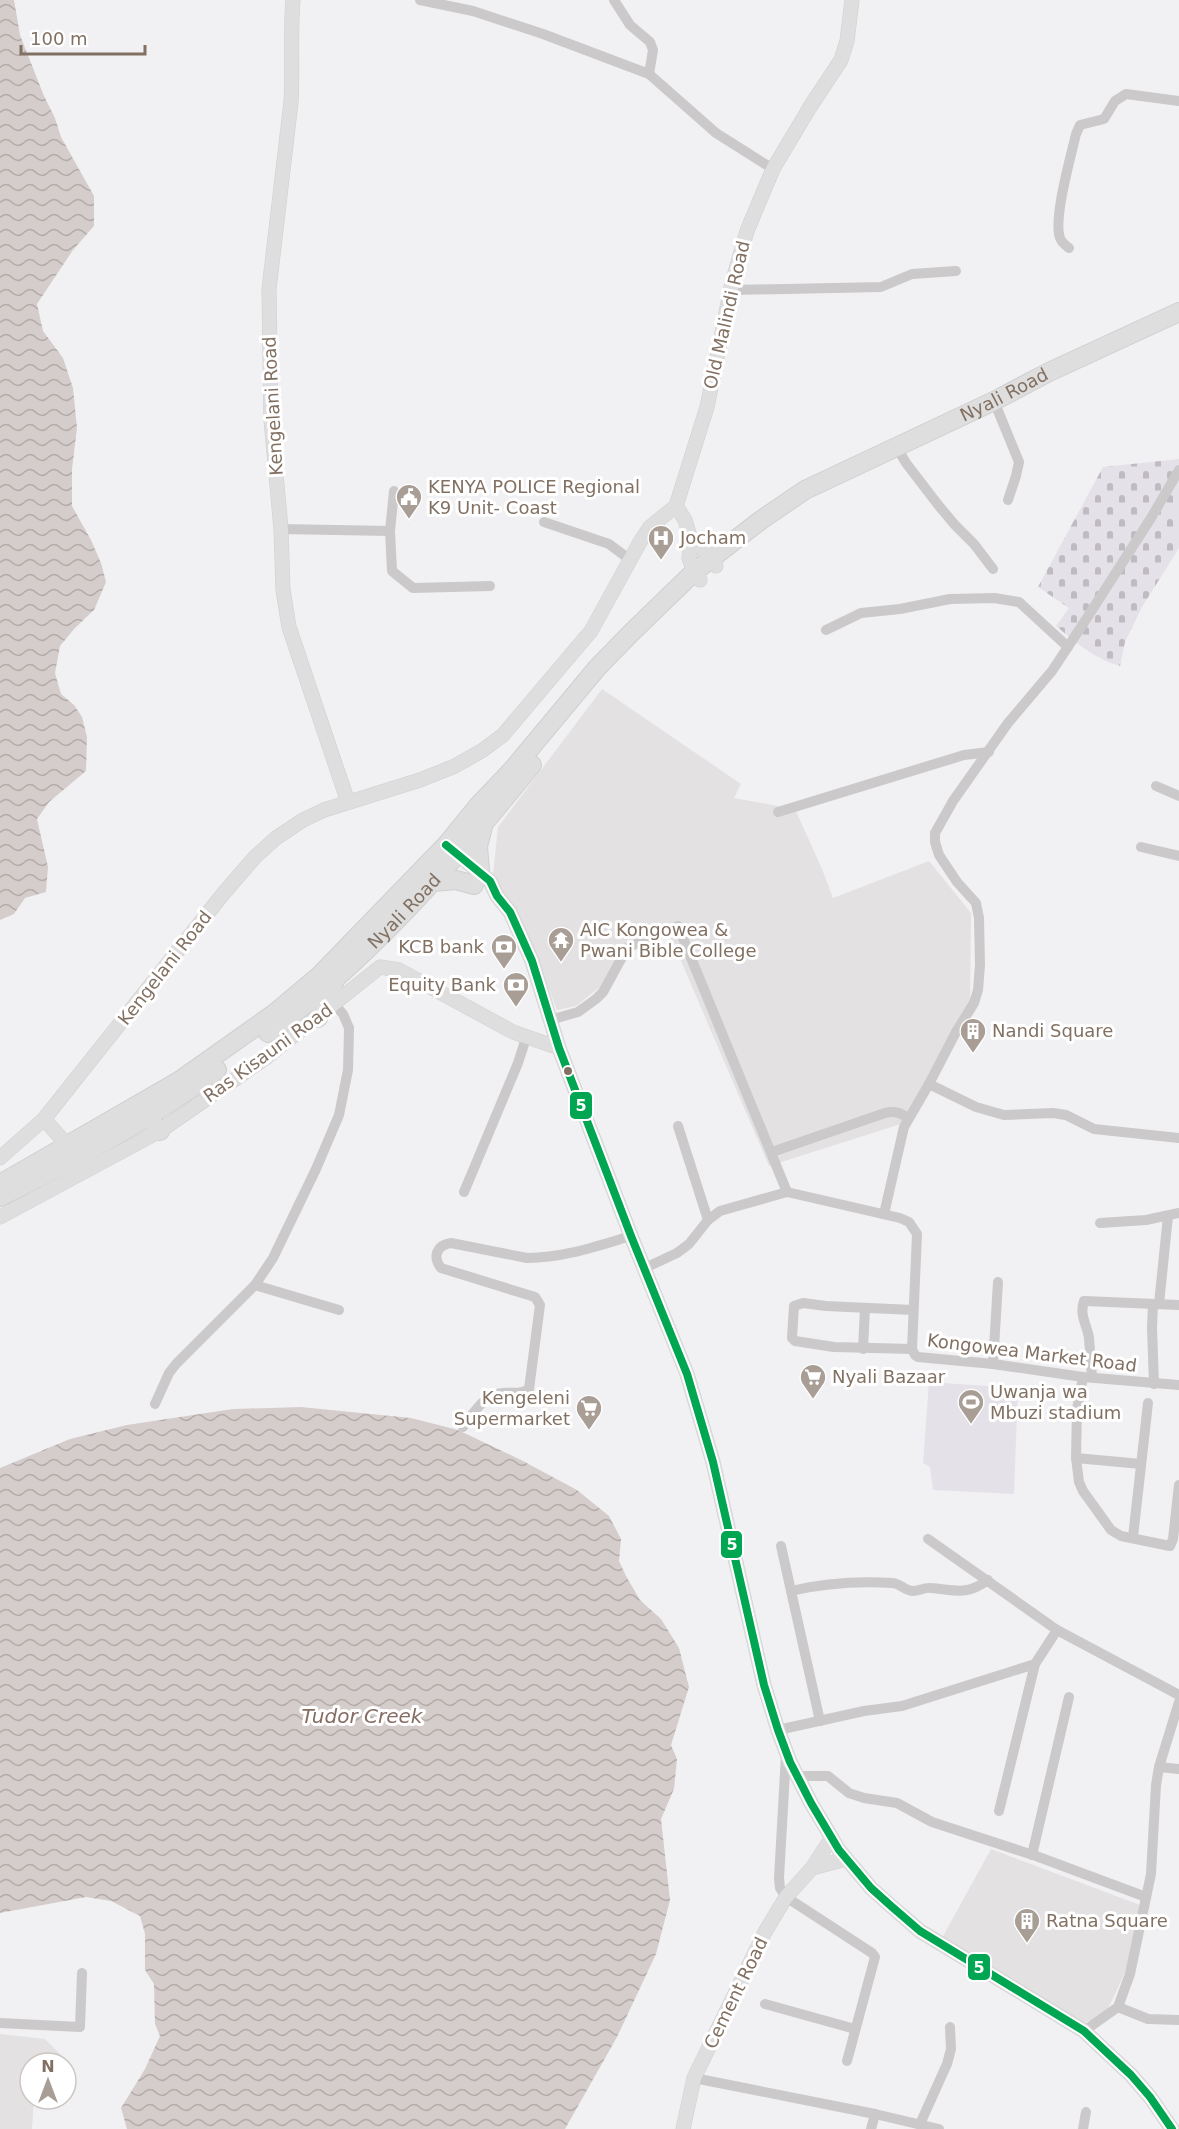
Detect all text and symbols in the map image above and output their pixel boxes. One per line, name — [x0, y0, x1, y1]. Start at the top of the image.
scale bar — [21, 18, 146, 56]
text: 100 m — [30, 28, 88, 49]
street label: Old Malindi Road — [699, 239, 754, 391]
street label: Kengelani Road — [258, 336, 287, 476]
street label: Nyali Road — [956, 363, 1052, 426]
place label: KENYA POLICE Regional K9 Unit- Coast — [428, 476, 640, 518]
public building icon: KENYA POLICE Regional K9 Unit- Coast — [394, 482, 424, 520]
hospital icon: Jocham — [646, 523, 676, 561]
place label: Jocham — [679, 527, 746, 548]
street label: Nyali Road — [363, 869, 445, 953]
street label: Kengelani Road — [113, 906, 216, 1029]
place label: AIC Kongowea & Pwani Bible College — [580, 919, 756, 961]
temple icon: AIC Kongowea & Pwani Bible College — [546, 925, 576, 963]
bank icon: KCB bank — [489, 932, 519, 970]
place label: KCB bank — [398, 936, 485, 957]
bank icon: Equity Bank — [501, 970, 531, 1008]
place label: Equity Bank — [388, 974, 497, 995]
street label: Ras Kisauni Road — [199, 999, 336, 1106]
building icon: Nandi Square — [958, 1016, 988, 1054]
place label: Nandi Square — [992, 1020, 1113, 1041]
unlabelled marker — [562, 1065, 574, 1077]
line badge: 5 — [569, 1091, 593, 1120]
text: 5 — [575, 1096, 587, 1115]
street label: Kongowea Market Road — [926, 1329, 1138, 1376]
supermarket icon: Nyali Bazaar — [798, 1362, 828, 1400]
place label: Nyali Bazaar — [832, 1366, 946, 1387]
place label: Uwanja wa Mbuzi stadium — [990, 1381, 1121, 1423]
place label: Kengeleni Supermarket — [454, 1387, 570, 1429]
sports icon: Uwanja wa Mbuzi stadium — [956, 1387, 986, 1425]
supermarket icon: Kengeleni Supermarket — [574, 1393, 604, 1431]
line badge: 5 — [720, 1530, 743, 1559]
text: 5 — [726, 1535, 738, 1554]
water label: Tudor Creek — [302, 1704, 424, 1728]
building icon: Ratna Square — [1012, 1906, 1042, 1944]
place label: Ratna Square — [1046, 1910, 1168, 1931]
street label: Cement Road — [699, 1934, 772, 2052]
line badge: 5 — [967, 1953, 991, 1981]
text: 5 — [973, 1958, 985, 1977]
north arrow — [18, 2051, 78, 2111]
text: N — [41, 2057, 55, 2076]

